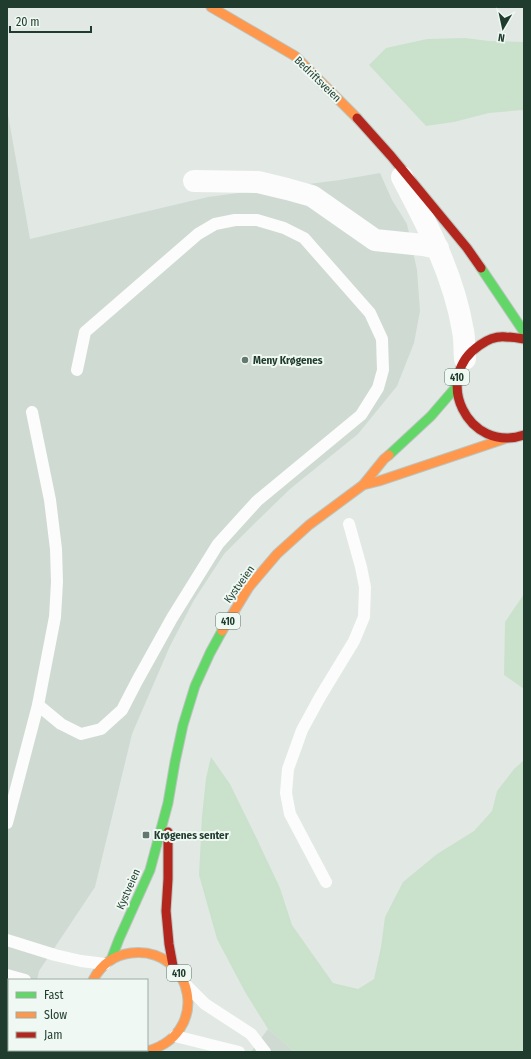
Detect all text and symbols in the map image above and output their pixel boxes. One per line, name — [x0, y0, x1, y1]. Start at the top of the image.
scale bar — [10, 8, 91, 34]
north arrow — [483, 8, 523, 48]
text: 20 m — [16, 15, 40, 29]
text: N — [497, 30, 506, 44]
street label: Bedriftsveien — [292, 54, 344, 105]
place label: Meny Krøgenes — [253, 354, 323, 367]
marker: Meny Krøgenes — [240, 355, 250, 365]
road number: 410 — [445, 369, 469, 385]
street label: Kystveien — [221, 563, 257, 606]
road number: 410 — [216, 613, 240, 629]
place label: Krøgenes senter — [154, 829, 230, 842]
marker: Krøgenes senter — [141, 830, 151, 840]
street label: Kystveien — [114, 867, 143, 912]
road number: 410 — [167, 965, 191, 981]
legend — [8, 979, 148, 1051]
text: Fast — [44, 988, 63, 1002]
text: Slow — [44, 1008, 67, 1022]
text: Jam — [44, 1028, 62, 1042]

